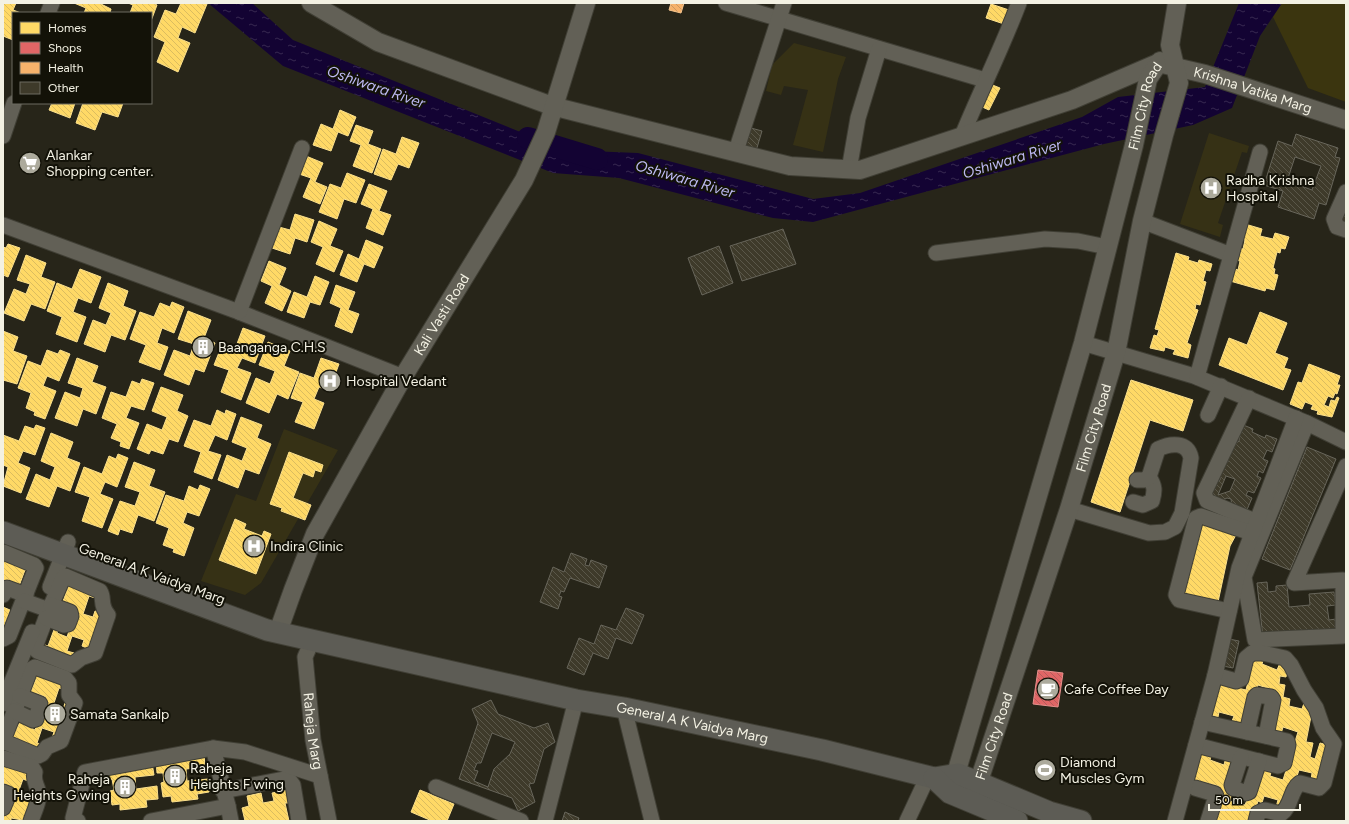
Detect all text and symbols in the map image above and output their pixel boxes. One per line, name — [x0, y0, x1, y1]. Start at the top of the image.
legend — [12, 12, 152, 104]
text: Homes — [48, 21, 87, 35]
text: Shops — [48, 41, 82, 55]
street label: Film City Road — [1125, 59, 1165, 152]
text: Health — [48, 61, 84, 75]
water label: Oshiwara River — [325, 62, 428, 112]
street label: Krishna Vatika Marg — [1192, 63, 1314, 117]
text: Other — [48, 81, 79, 95]
water label: Oshiwara River — [960, 135, 1064, 183]
place label: Alankar Shopping center. — [46, 147, 153, 180]
supermarket icon: Alankar Shopping center. — [17, 150, 43, 176]
water label: Oshiwara River — [633, 156, 738, 202]
place label: Radha Krishna Hospital — [1226, 172, 1314, 205]
hospital icon: Radha Krishna Hospital — [1198, 175, 1224, 201]
street label: Kali Vasti Road — [410, 271, 473, 358]
building icon: Baanganga C.H.S — [190, 334, 216, 360]
place label: Baanganga C.H.S — [218, 339, 326, 356]
hospital icon: Hospital Vedant — [317, 368, 343, 394]
place label: Hospital Vedant — [346, 373, 447, 390]
street label: Film City Road — [1072, 382, 1115, 474]
hospital icon: Indira Clinic — [241, 533, 267, 559]
place label: Indira Clinic — [270, 538, 344, 555]
street label: General A K Vaidya Marg — [76, 540, 228, 608]
cafe icon: Cafe Coffee Day — [1035, 676, 1061, 702]
place label: Cafe Coffee Day — [1064, 681, 1169, 698]
street label: Film City Road — [971, 690, 1016, 782]
street label: Raheja Marg — [300, 692, 327, 771]
street label: General A K Vaidya Marg — [615, 698, 770, 747]
building icon: Samata Sankalp — [42, 701, 68, 727]
place label: Samata Sankalp — [70, 706, 169, 723]
place label: Diamond Muscles Gym — [1060, 754, 1144, 787]
sports icon: Diamond Muscles Gym — [1032, 757, 1058, 783]
place label: Raheja Heights F wing — [190, 760, 284, 793]
building icon: Raheja Heights F wing — [162, 763, 188, 789]
place label: Raheja Heights G wing — [13, 771, 110, 804]
building icon: Raheja Heights G wing — [112, 774, 138, 800]
scale bar — [1209, 786, 1300, 812]
text: 50 m — [1215, 793, 1243, 807]

